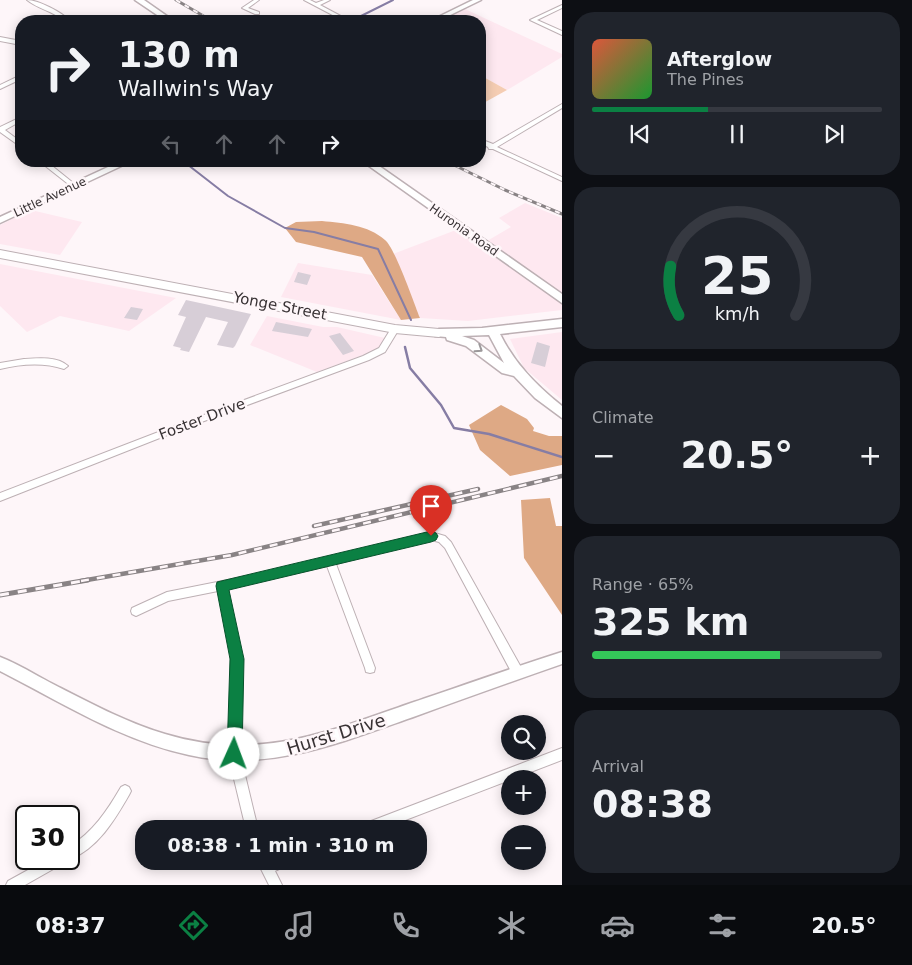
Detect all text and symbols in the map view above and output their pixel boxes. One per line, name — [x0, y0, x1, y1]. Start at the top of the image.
icon: right — [35, 35, 100, 100]
text: 130 m — [118, 35, 240, 75]
text: Afterglow — [667, 48, 772, 70]
text: The Pines — [667, 70, 744, 89]
text: Wallwin's Way — [118, 76, 273, 101]
icon: previous — [626, 120, 654, 148]
icon: pause — [723, 120, 751, 148]
icon: next — [820, 120, 848, 148]
icon: left — [157, 130, 185, 158]
icon: ahead — [210, 130, 238, 158]
icon: ahead — [263, 130, 291, 158]
icon: right — [316, 130, 344, 158]
street label: Little Avenue — [11, 174, 89, 220]
street label: Huronia Road — [427, 201, 501, 259]
text: 25 — [701, 246, 773, 306]
street label: Yonge Street — [231, 288, 328, 324]
text: km/h — [714, 303, 760, 324]
one-way arrow — [474, 343, 483, 352]
street label: Foster Drive — [156, 394, 248, 444]
text: Climate — [592, 408, 654, 427]
text: 20.5° — [681, 433, 793, 477]
text: − — [592, 439, 615, 472]
text: + — [859, 439, 882, 472]
pin — [410, 485, 452, 536]
icon: arrive — [417, 492, 445, 520]
text: Range · 65% — [592, 575, 694, 594]
text: 325 km — [592, 600, 749, 644]
street label: Hurst Drive — [284, 709, 388, 759]
map controls — [501, 715, 546, 870]
button: search — [501, 715, 546, 760]
position arrow — [207, 727, 259, 779]
text: Arrival — [592, 757, 644, 776]
button: + — [501, 770, 546, 815]
text: 08:38 — [592, 782, 713, 826]
speed limit sign: 30 — [15, 805, 80, 870]
button: − — [501, 825, 546, 870]
text: 08:38 · 1 min · 310 m — [167, 834, 395, 856]
icon: directions — [176, 908, 211, 943]
icon: music — [282, 908, 317, 943]
icon: phone — [388, 908, 423, 943]
icon: climate — [494, 908, 529, 943]
icon: car — [600, 908, 635, 943]
icon: filters — [705, 908, 740, 943]
text: 08:37 — [35, 913, 105, 938]
text: 20.5° — [811, 913, 877, 938]

